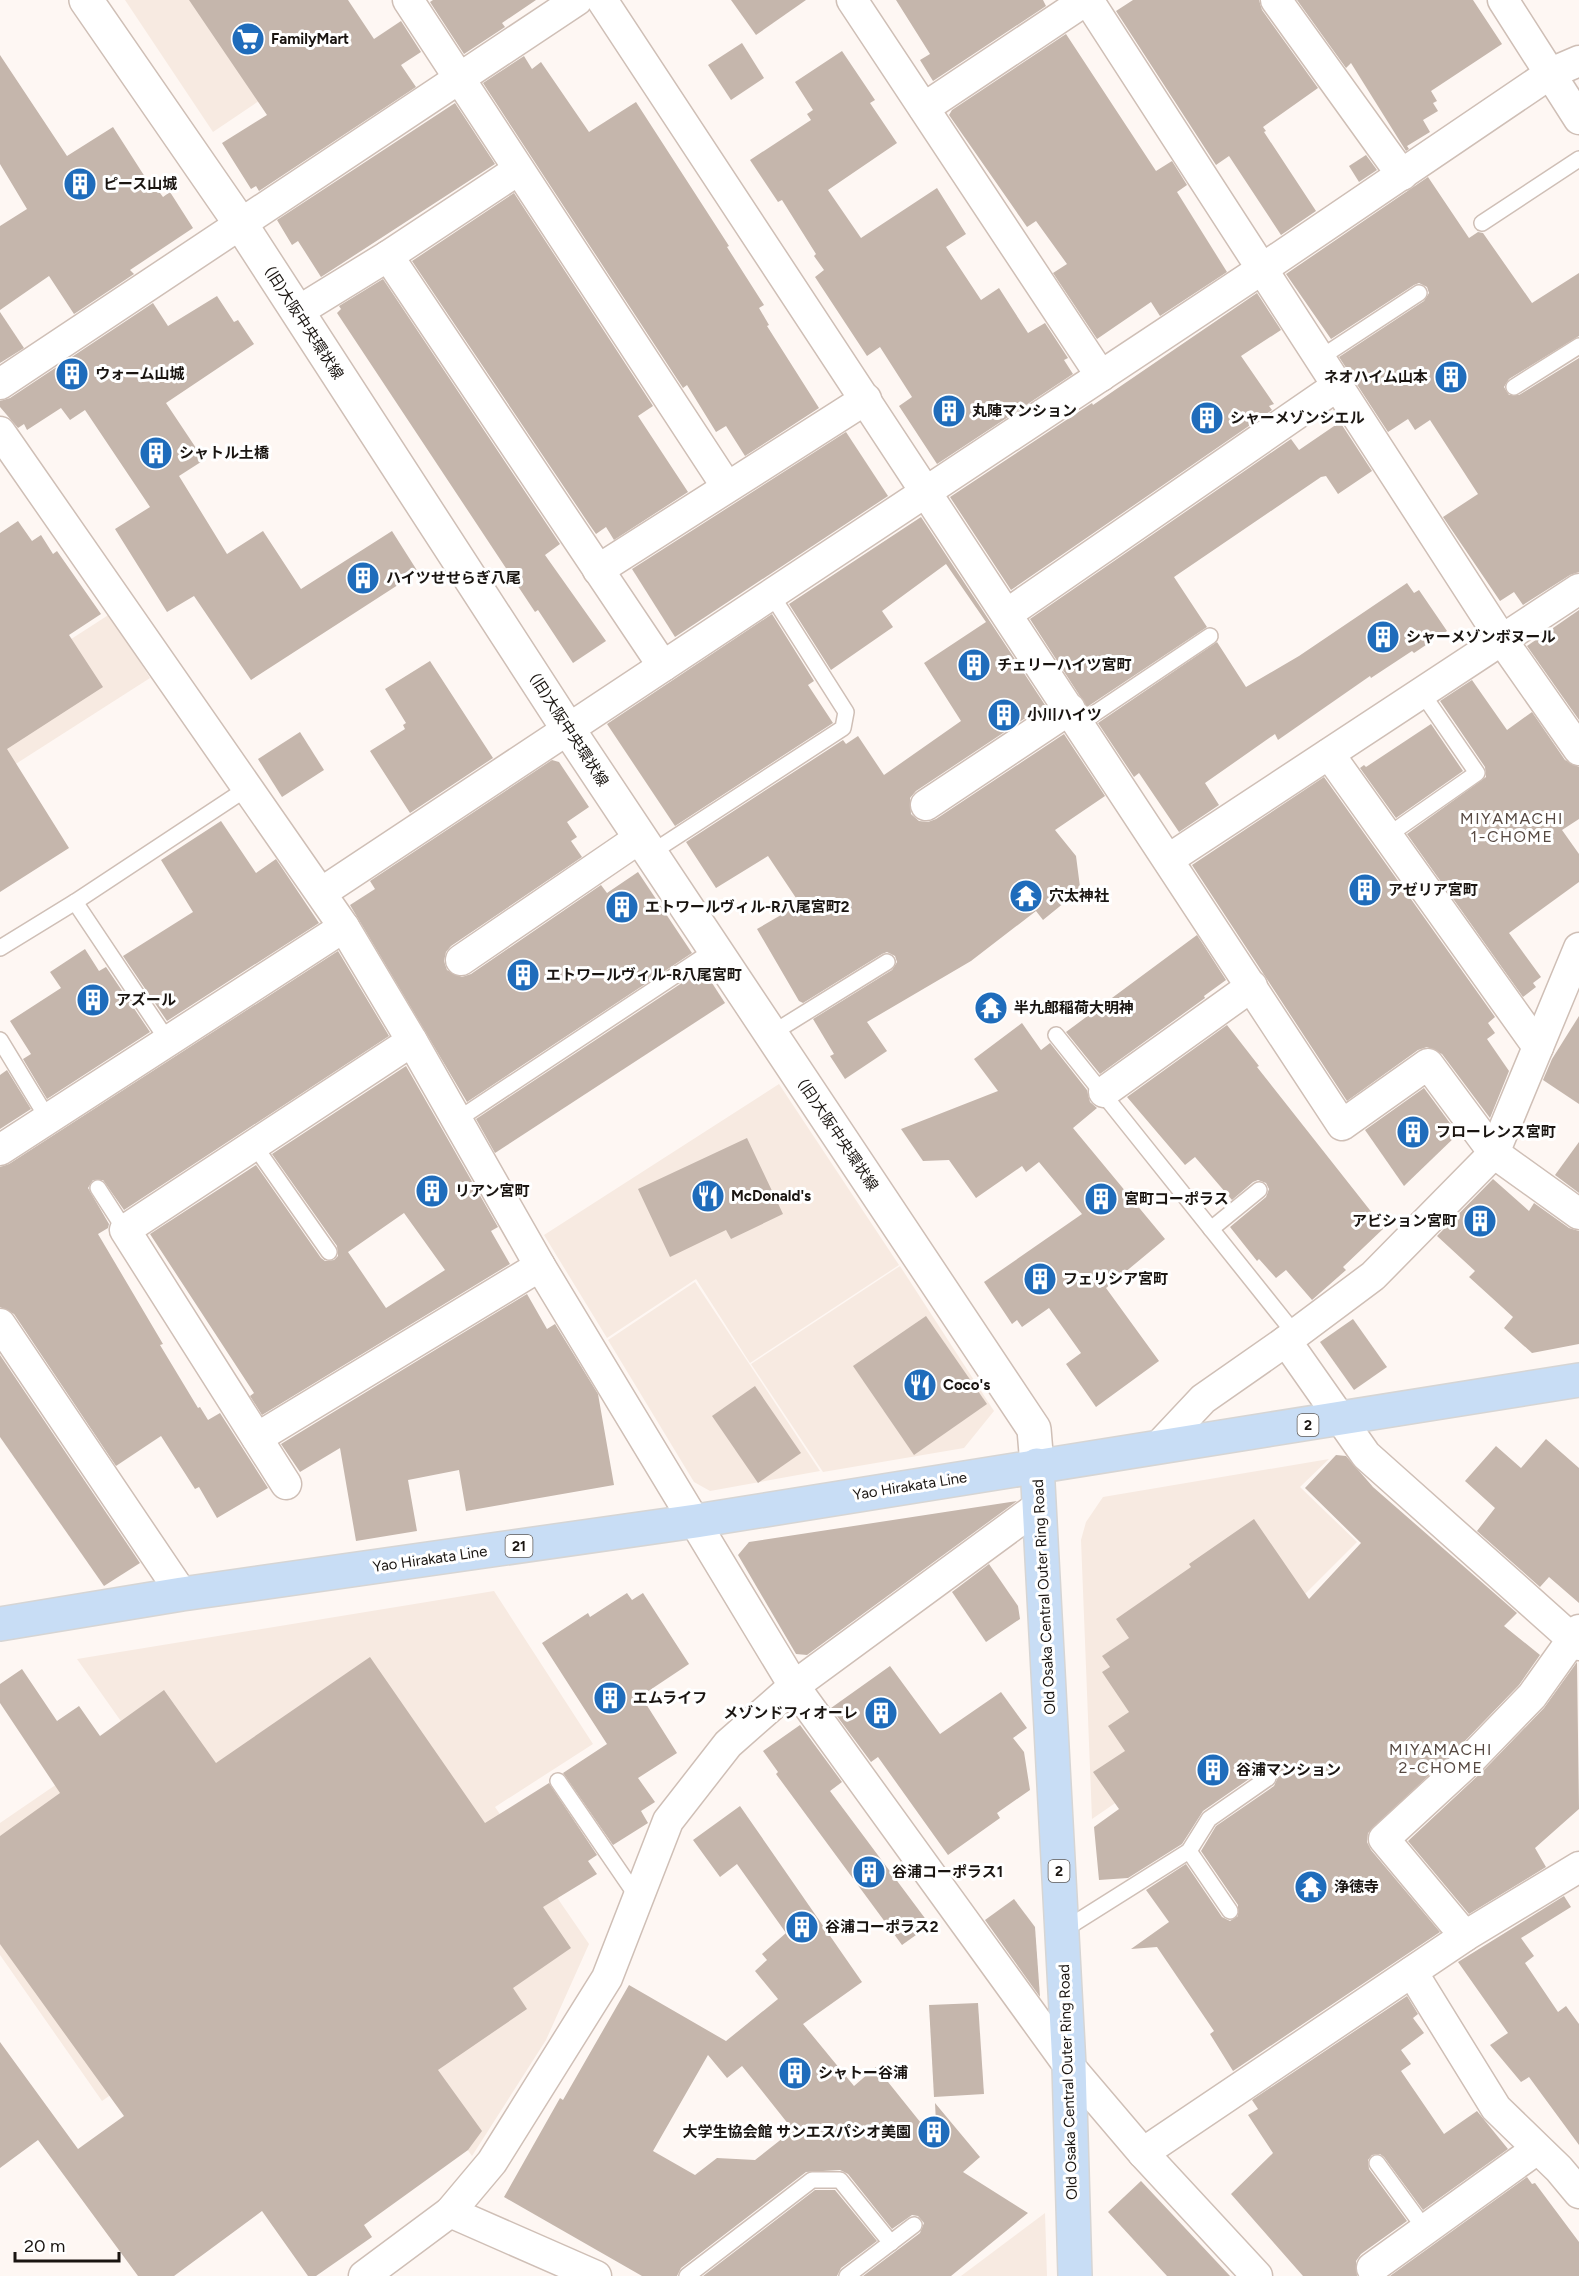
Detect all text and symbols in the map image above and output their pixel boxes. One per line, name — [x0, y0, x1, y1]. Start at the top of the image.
supermarket icon: FamilyMart — [230, 21, 266, 57]
place label: FamilyMart — [271, 30, 349, 48]
building icon: ピース山城 — [62, 166, 98, 202]
place label: ピース山城 — [103, 175, 177, 193]
street label: (旧)大阪中央環状線 — [261, 263, 347, 383]
building icon: ウォーム山城 — [54, 356, 90, 392]
building icon: ネオハイム山本 — [1433, 359, 1469, 395]
place label: ウォーム山城 — [95, 365, 185, 383]
place label: ネオハイム山本 — [1324, 368, 1428, 386]
building icon: 丸陣マンション — [931, 393, 967, 429]
building icon: シャーメゾンシエル — [1189, 400, 1225, 436]
place label: 丸陣マンション — [972, 402, 1077, 420]
place label: シャーメゾンシエル — [1230, 409, 1364, 427]
building icon: シャトル土橋 — [138, 435, 174, 471]
place label: シャトル土橋 — [179, 444, 270, 462]
building icon: ハイツせせらぎ八尾 — [345, 560, 381, 596]
place label: ハイツせせらぎ八尾 — [386, 569, 521, 587]
building icon: シャーメゾンボヌール — [1365, 619, 1401, 655]
place label: シャーメゾンボヌール — [1406, 628, 1555, 646]
building icon: チェリーハイツ宮町 — [956, 647, 992, 683]
place label: チェリーハイツ宮町 — [997, 656, 1131, 674]
street label: (旧)大阪中央環状線 — [526, 670, 612, 790]
building icon: 小川ハイツ — [986, 697, 1022, 733]
place label: 小川ハイツ — [1027, 706, 1102, 724]
district label: MIYAMACHI 1-CHOME — [1460, 809, 1564, 846]
building icon: アゼリア宮町 — [1347, 872, 1383, 908]
temple icon: 穴太神社 — [1008, 878, 1044, 914]
place label: アゼリア宮町 — [1388, 881, 1478, 899]
place label: 穴太神社 — [1049, 887, 1109, 905]
building icon: エトワールヴィル-R八尾宮町2 — [604, 889, 640, 925]
place label: エトワールヴィル-R八尾宮町2 — [645, 898, 850, 916]
building icon: エトワールヴィル-R八尾宮町 — [505, 957, 541, 993]
place label: エトワールヴィル-R八尾宮町 — [546, 966, 742, 984]
building icon: アズール — [75, 982, 111, 1018]
temple icon: 半九郎稲荷大明神 — [973, 990, 1009, 1026]
place label: アズール — [116, 991, 176, 1009]
place label: 半九郎稲荷大明神 — [1014, 999, 1134, 1017]
street label: (旧)大阪中央環状線 — [794, 1076, 882, 1194]
building icon: フローレンス宮町 — [1395, 1114, 1431, 1150]
place label: フローレンス宮町 — [1436, 1123, 1556, 1141]
building icon: リアン宮町 — [414, 1173, 450, 1209]
restaurant icon: McDonald's — [690, 1178, 726, 1214]
building icon: 宮町コーポラス — [1083, 1181, 1119, 1217]
place label: リアン宮町 — [455, 1182, 529, 1200]
place label: McDonald's — [731, 1187, 811, 1205]
place label: 宮町コーポラス — [1124, 1190, 1229, 1208]
building icon: アビション宮町 — [1462, 1203, 1498, 1239]
place label: アビション宮町 — [1352, 1212, 1457, 1230]
building icon: フェリシア宮町 — [1022, 1261, 1058, 1297]
place label: フェリシア宮町 — [1063, 1270, 1168, 1288]
restaurant icon: Coco's — [902, 1367, 938, 1403]
place label: Coco's — [943, 1376, 990, 1394]
road number: 2 — [1298, 1414, 1318, 1436]
street label: Yao Hirakata Line — [852, 1468, 968, 1504]
street label: Old Osaka Central Outer Ring Road — [1029, 1479, 1059, 1715]
road number: 21 — [506, 1535, 532, 1557]
street label: Yao Hirakata Line — [372, 1542, 488, 1576]
building icon: エムライフ — [592, 1680, 628, 1716]
place label: エムライフ — [633, 1689, 707, 1707]
building icon: メゾンドフィオーレ — [863, 1695, 899, 1731]
place label: メゾンドフィオーレ — [723, 1704, 858, 1722]
district label: MIYAMACHI 2-CHOME — [1389, 1740, 1493, 1777]
building icon: 谷浦マンション — [1195, 1752, 1231, 1788]
place label: 谷浦マンション — [1236, 1761, 1341, 1779]
building icon: 谷浦コーポラス1 — [851, 1854, 887, 1890]
road number: 2 — [1048, 1860, 1070, 1882]
place label: 谷浦コーポラス1 — [892, 1863, 1003, 1881]
temple icon: 浄徳寺 — [1293, 1869, 1329, 1905]
place label: 浄徳寺 — [1334, 1878, 1379, 1896]
building icon: 谷浦コーポラス2 — [784, 1909, 820, 1945]
place label: 谷浦コーポラス2 — [825, 1918, 939, 1936]
street label: Old Osaka Central Outer Ring Road — [1055, 1964, 1081, 2200]
building icon: シャトー谷浦 — [777, 2055, 813, 2091]
place label: シャトー谷浦 — [818, 2064, 908, 2082]
building icon: 大学生協会館 サンエスパシオ美園 — [916, 2114, 952, 2150]
place label: 大学生協会館 サンエスパシオ美園 — [682, 2123, 911, 2141]
scale bar — [15, 2225, 118, 2263]
text: 20 m — [24, 2235, 65, 2257]

